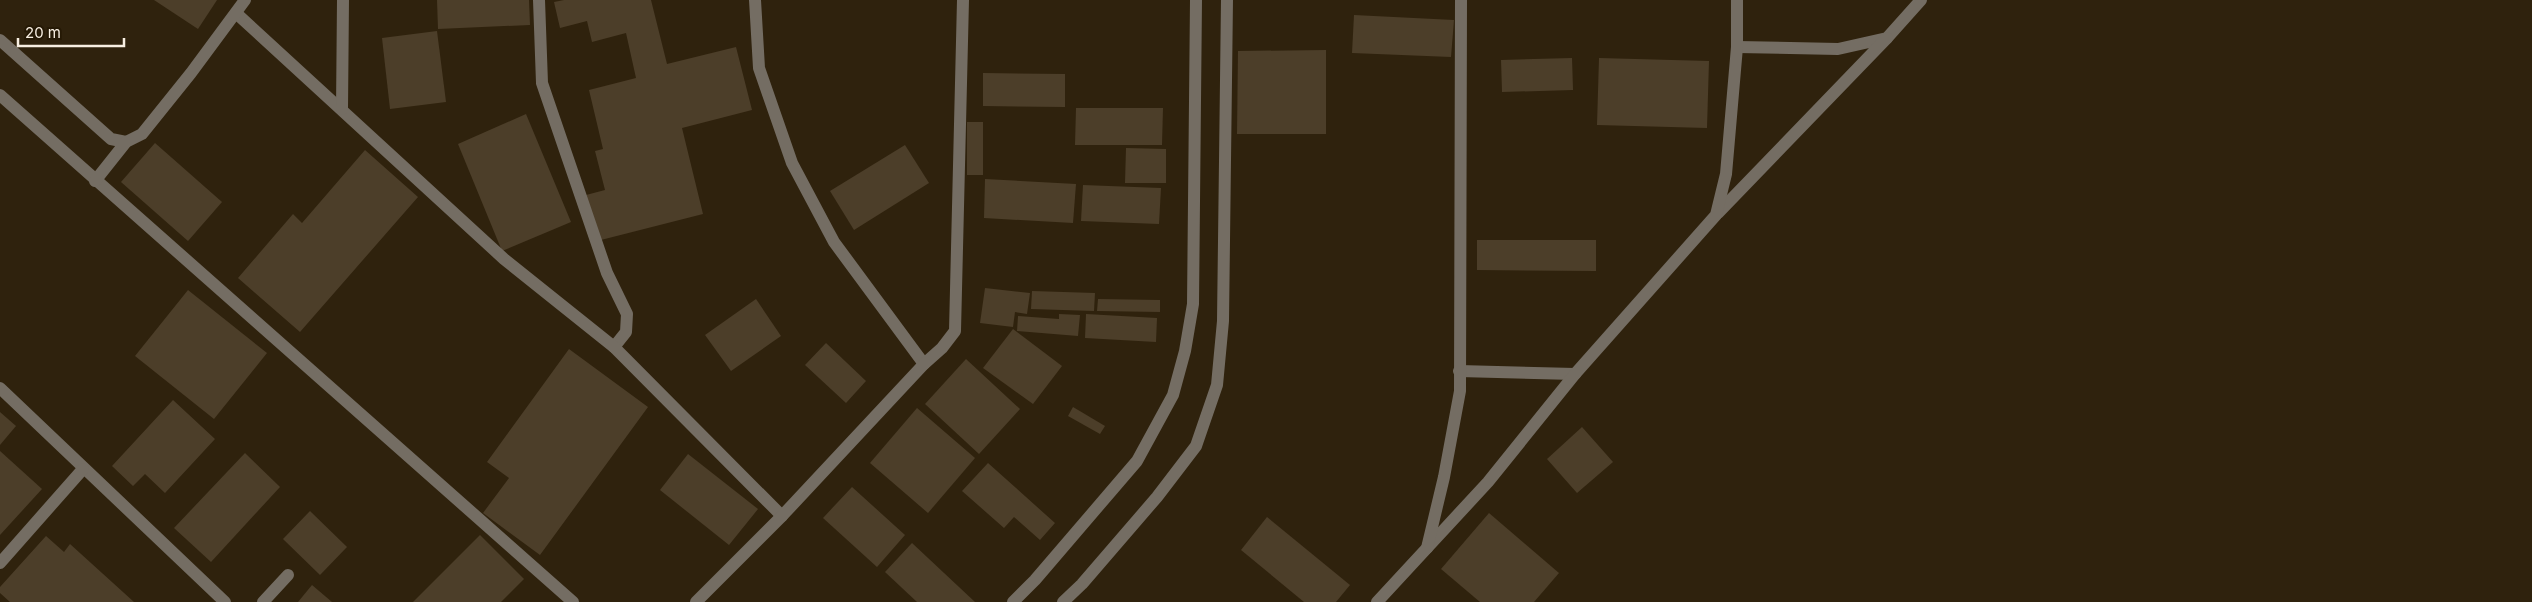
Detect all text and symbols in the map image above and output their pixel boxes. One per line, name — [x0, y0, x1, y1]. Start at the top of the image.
scale bar — [18, 15, 124, 47]
text: 20 m — [25, 23, 61, 42]

